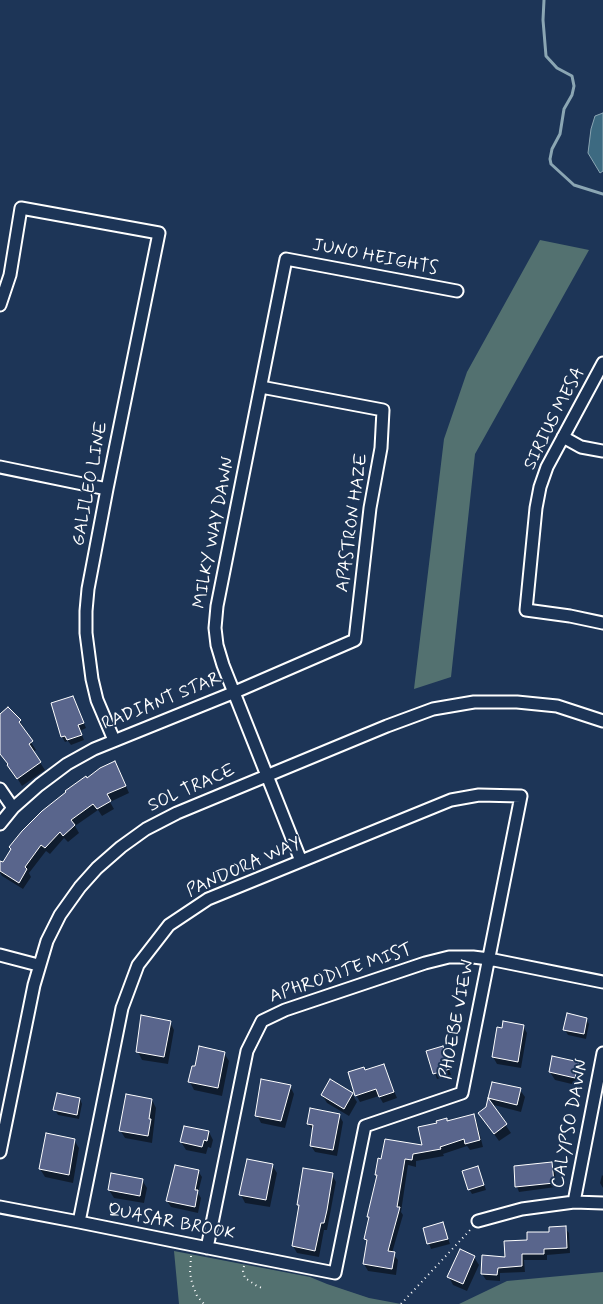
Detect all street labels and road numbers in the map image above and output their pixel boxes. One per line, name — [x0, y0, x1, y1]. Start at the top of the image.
street label: JUNO HEIGHTS — [311, 235, 439, 281]
street label: SIRIUS MESA — [520, 364, 590, 474]
street label: GALILEO LINE — [68, 420, 114, 548]
street label: APASTRON HAZE — [333, 452, 373, 594]
street label: MILKY WAY DAWN — [190, 455, 240, 611]
street label: RADIANT STAR — [99, 668, 225, 736]
street label: SOL TRACE — [145, 760, 239, 818]
street label: PANDORA WAY — [184, 833, 304, 903]
street label: APHRODITE MIST — [267, 939, 415, 1009]
street label: PHOEBE VIEW — [436, 958, 480, 1082]
street label: CALYPSO DAWN — [548, 1058, 594, 1190]
street label: QUASAR BROOK — [105, 1200, 237, 1246]

